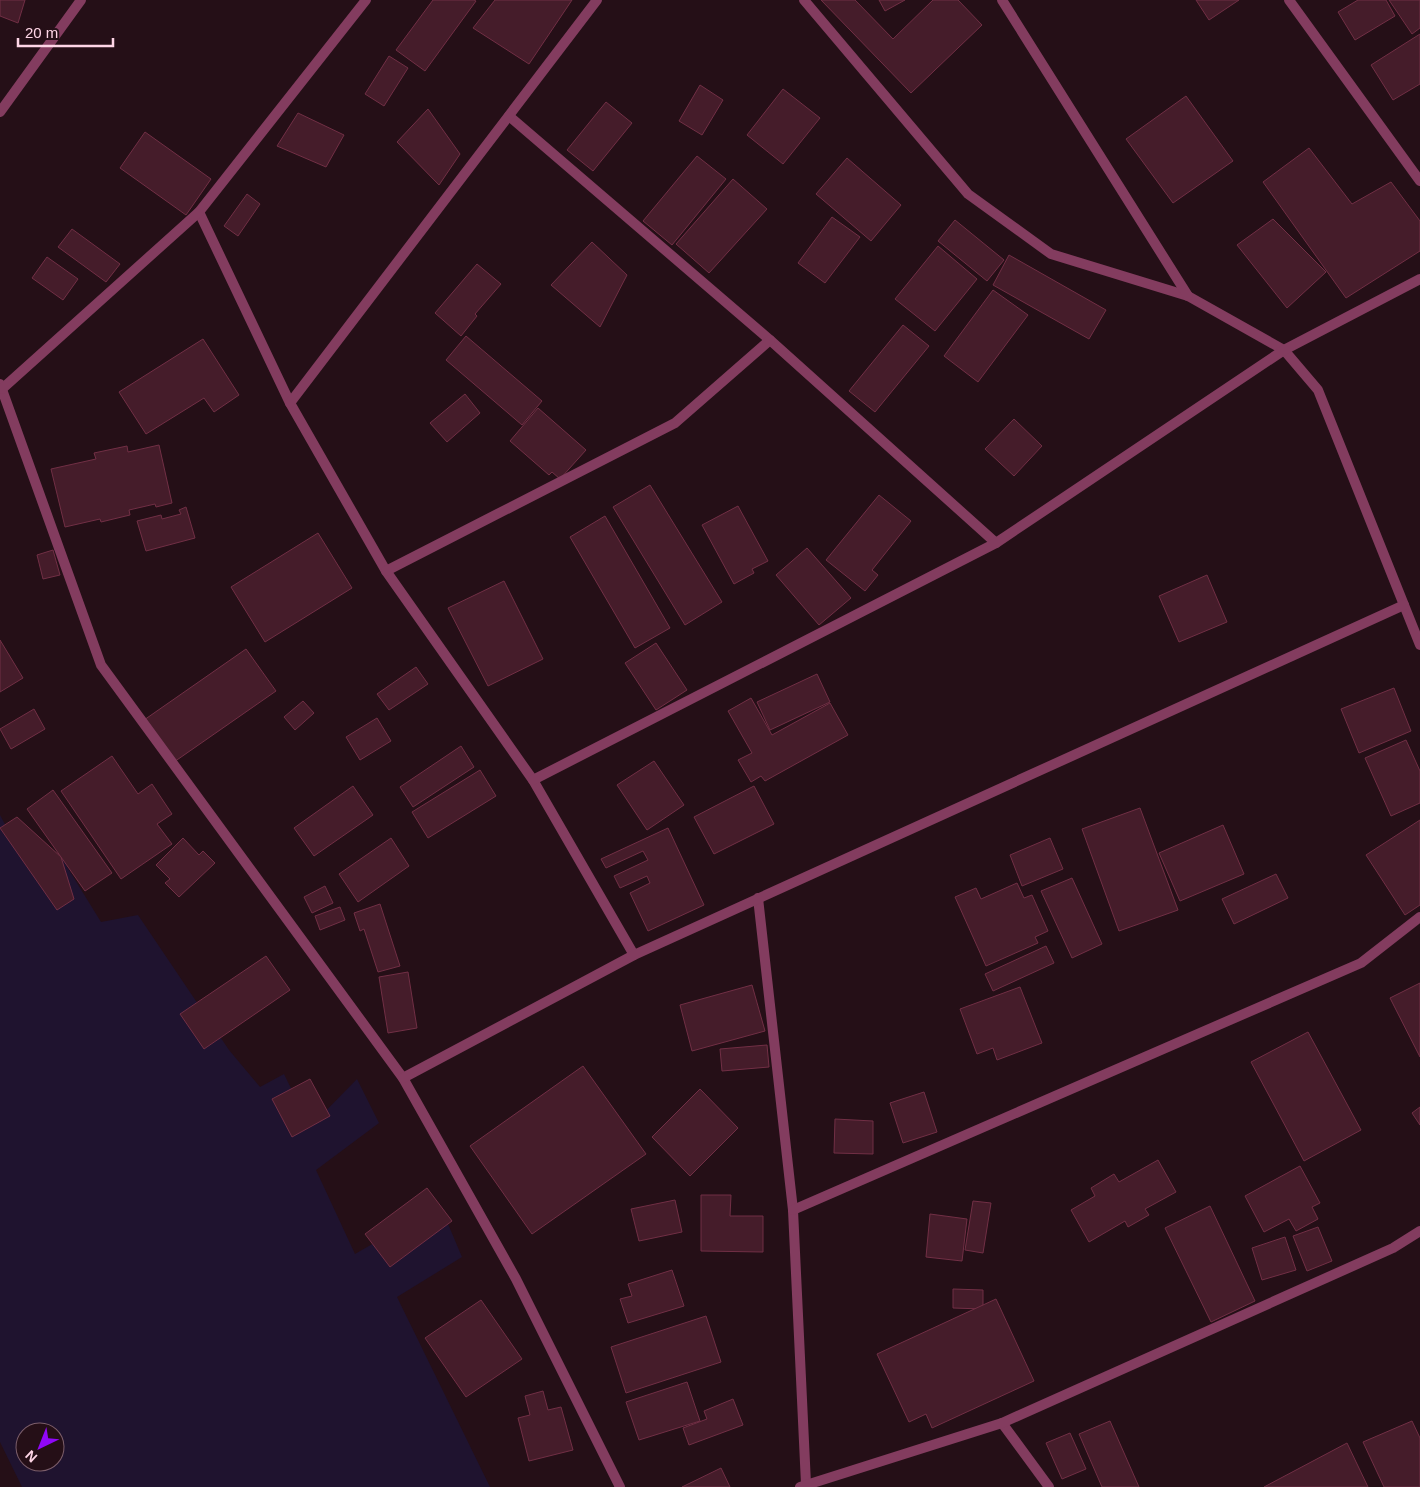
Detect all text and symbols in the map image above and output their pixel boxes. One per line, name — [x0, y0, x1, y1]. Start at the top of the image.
scale bar — [18, 15, 112, 47]
text: 20 m — [25, 24, 58, 41]
north arrow — [15, 1422, 65, 1472]
text: N — [22, 1447, 40, 1466]

